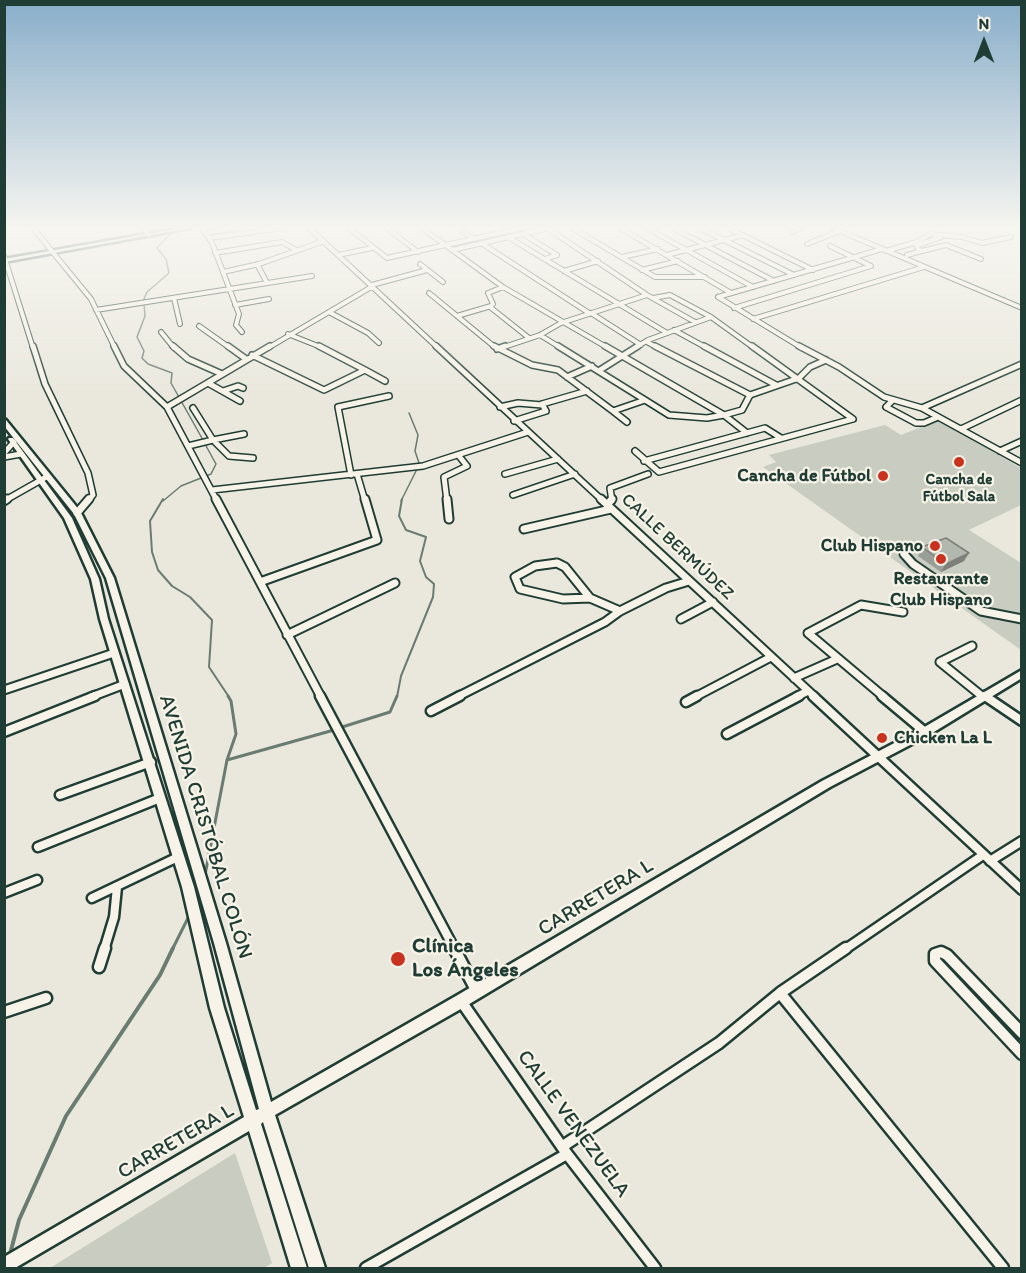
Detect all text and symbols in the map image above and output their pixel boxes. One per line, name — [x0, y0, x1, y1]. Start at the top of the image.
north arrow — [954, 12, 1014, 72]
text: N — [979, 14, 989, 33]
marker: Cancha de Fútbol Sala — [952, 455, 966, 469]
place label: Cancha de Fútbol — [737, 465, 871, 487]
marker: Cancha de Fútbol — [876, 469, 890, 483]
place label: Cancha de Fútbol Sala — [923, 471, 995, 506]
street label: CALLE BERMÚDEZ — [616, 489, 738, 605]
place label: Club Hispano — [821, 535, 923, 557]
marker: Club Hispano — [928, 539, 942, 553]
marker: Restaurante Club Hispano — [934, 552, 948, 566]
place label: Restaurante Club Hispano — [890, 568, 992, 610]
street label: AVENIDA CRISTÓBAL COLÓN — [153, 692, 257, 962]
place label: Chicken La L — [894, 727, 992, 749]
marker: Chicken La L — [875, 731, 889, 745]
street label: CARRETERA L — [534, 854, 658, 942]
place label: Clínica Los Ángeles — [412, 934, 519, 984]
marker: Clínica Los Ángeles — [389, 950, 407, 968]
street label: CALLE VENEZUELA — [511, 1045, 635, 1203]
street label: CARRETERA L — [113, 1099, 239, 1185]

